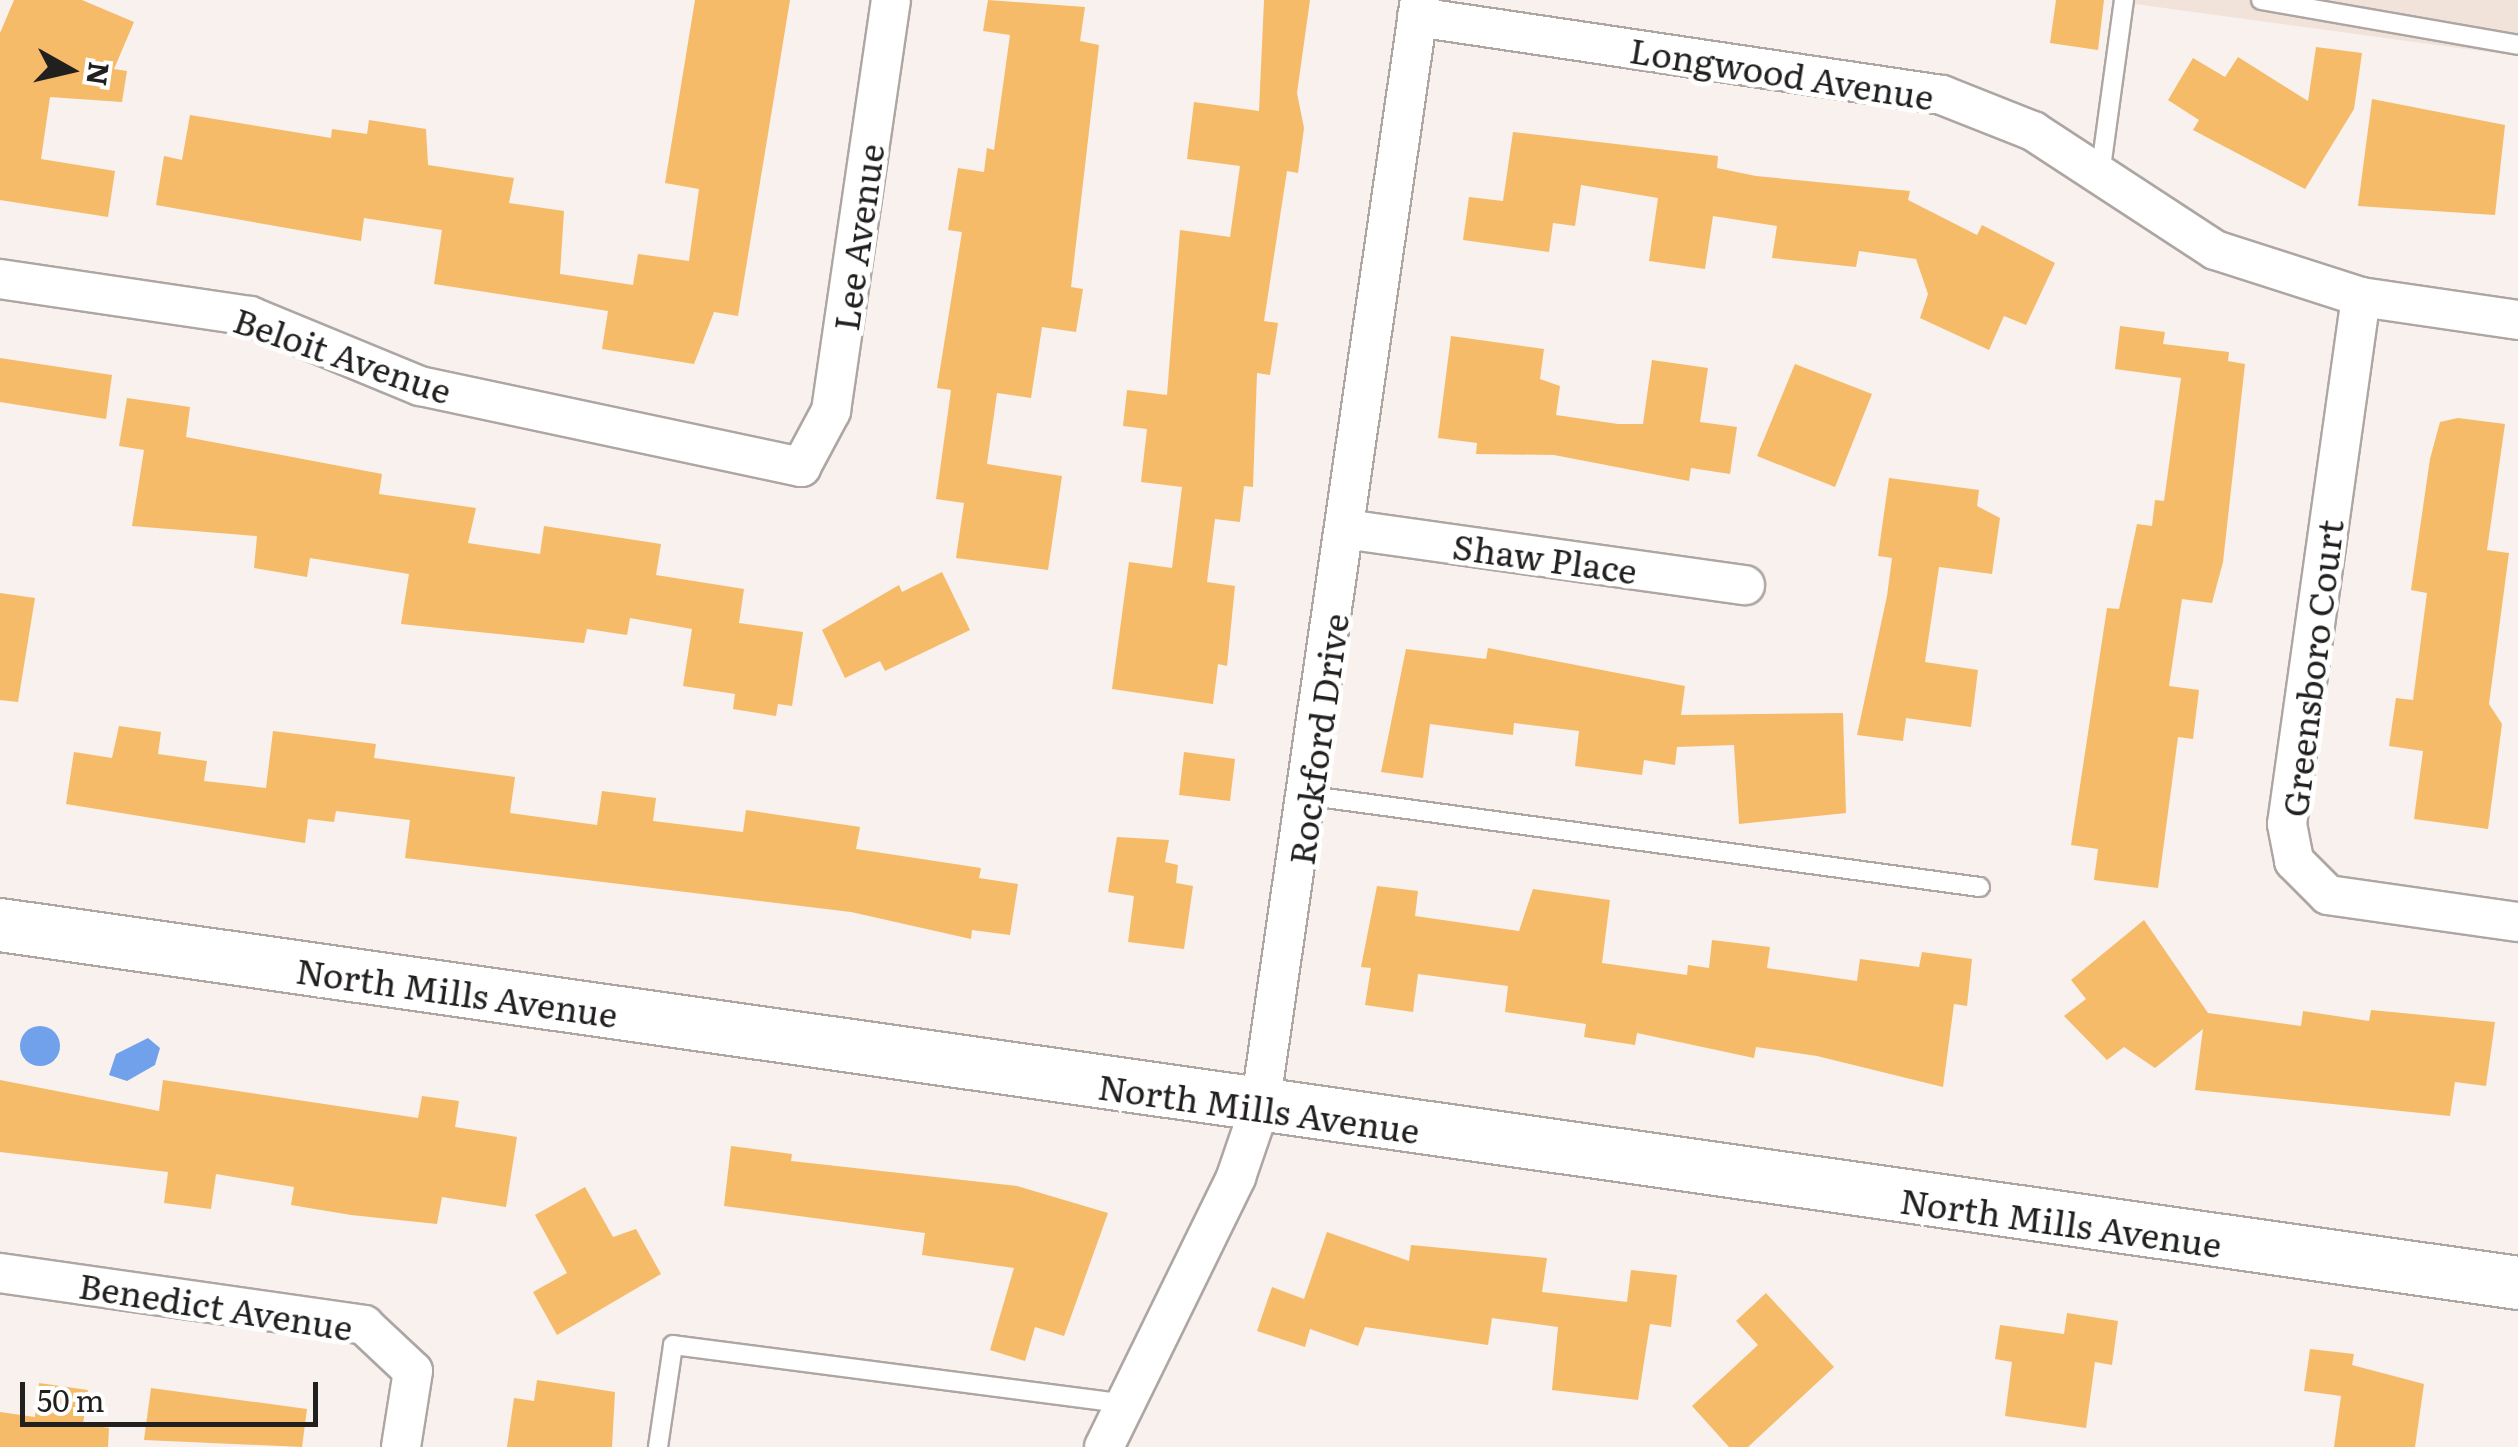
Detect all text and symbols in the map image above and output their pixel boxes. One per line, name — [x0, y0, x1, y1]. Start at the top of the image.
north arrow — [20, 20, 120, 120]
street label: Longwood Avenue — [1627, 27, 1937, 117]
text: N — [77, 60, 122, 89]
street label: Lee Avenue — [823, 141, 891, 333]
street label: Beloit Avenue — [229, 297, 457, 411]
street label: Greensboro Court — [2272, 517, 2350, 819]
street label: Shaw Place — [1450, 523, 1640, 591]
street label: Rockford Drive — [1279, 611, 1355, 867]
street label: North Mills Avenue — [294, 948, 620, 1034]
street label: North Mills Avenue — [1096, 1064, 1422, 1150]
street label: North Mills Avenue — [1898, 1178, 2224, 1264]
street label: Benedict Avenue — [76, 1263, 356, 1347]
scale bar — [25, 1362, 322, 1424]
text: 50 m — [37, 1377, 105, 1421]

